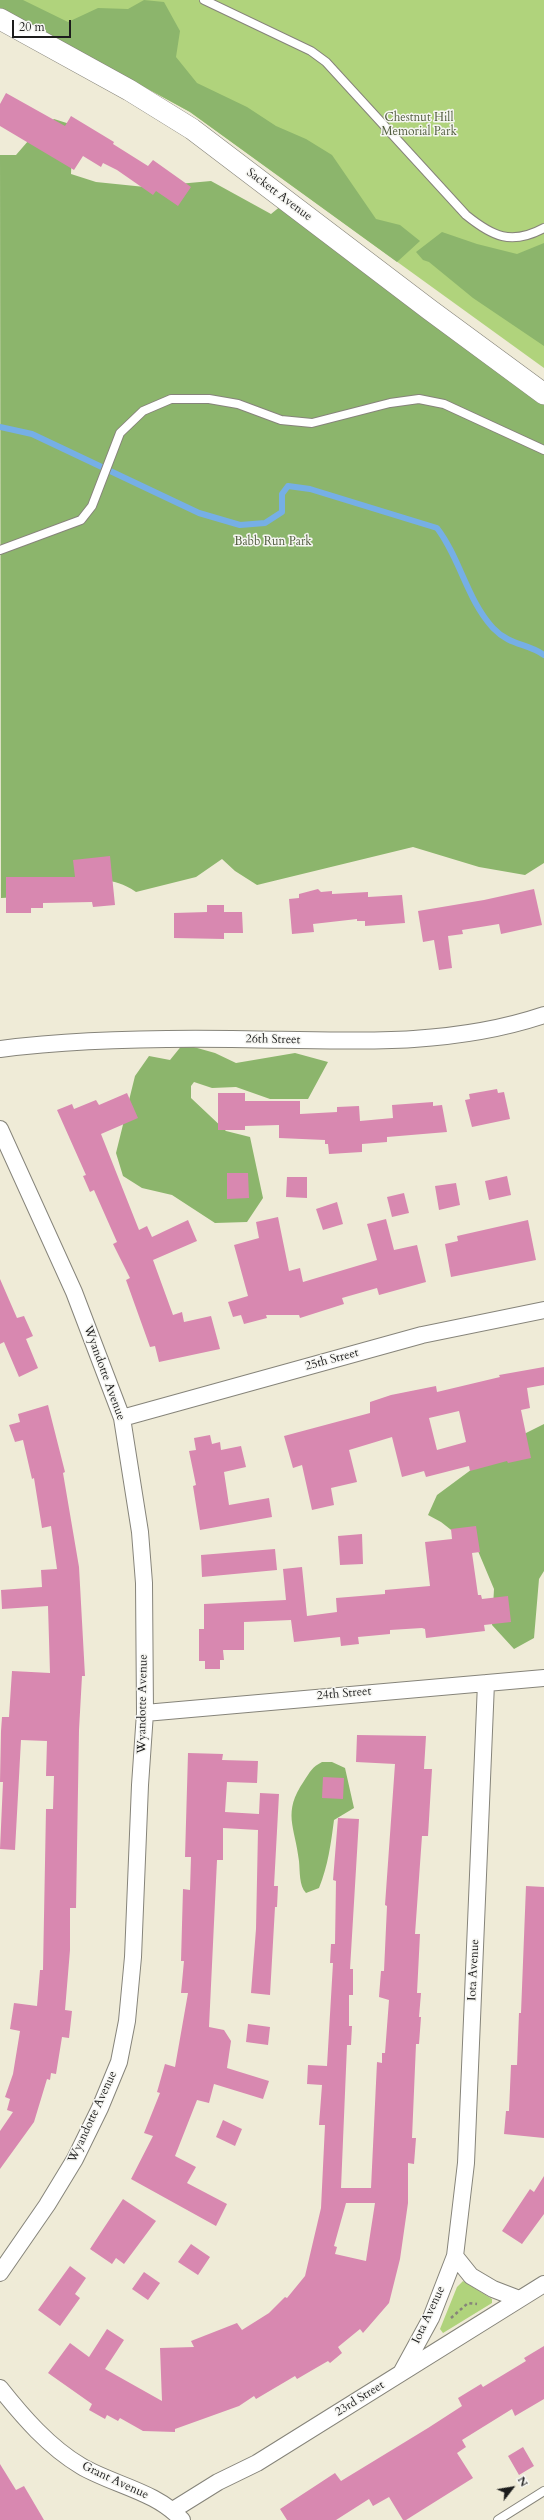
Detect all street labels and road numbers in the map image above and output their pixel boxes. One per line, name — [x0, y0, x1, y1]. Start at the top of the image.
street label: Sackett Avenue — [243, 166, 315, 224]
street label: 26th Street — [245, 1032, 301, 1048]
street label: Wyandotte Avenue — [80, 1324, 128, 1422]
street label: 25th Street — [304, 1346, 360, 1374]
street label: Wyandotte Avenue — [135, 1654, 151, 1754]
street label: 24th Street — [316, 1684, 372, 1704]
street label: Iota Avenue — [465, 1939, 483, 2001]
street label: Wyandotte Avenue — [65, 2069, 121, 2165]
street label: Iota Avenue — [409, 2284, 449, 2346]
street label: 23rd Street — [333, 2378, 387, 2420]
street label: Grant Avenue — [79, 2459, 151, 2503]

